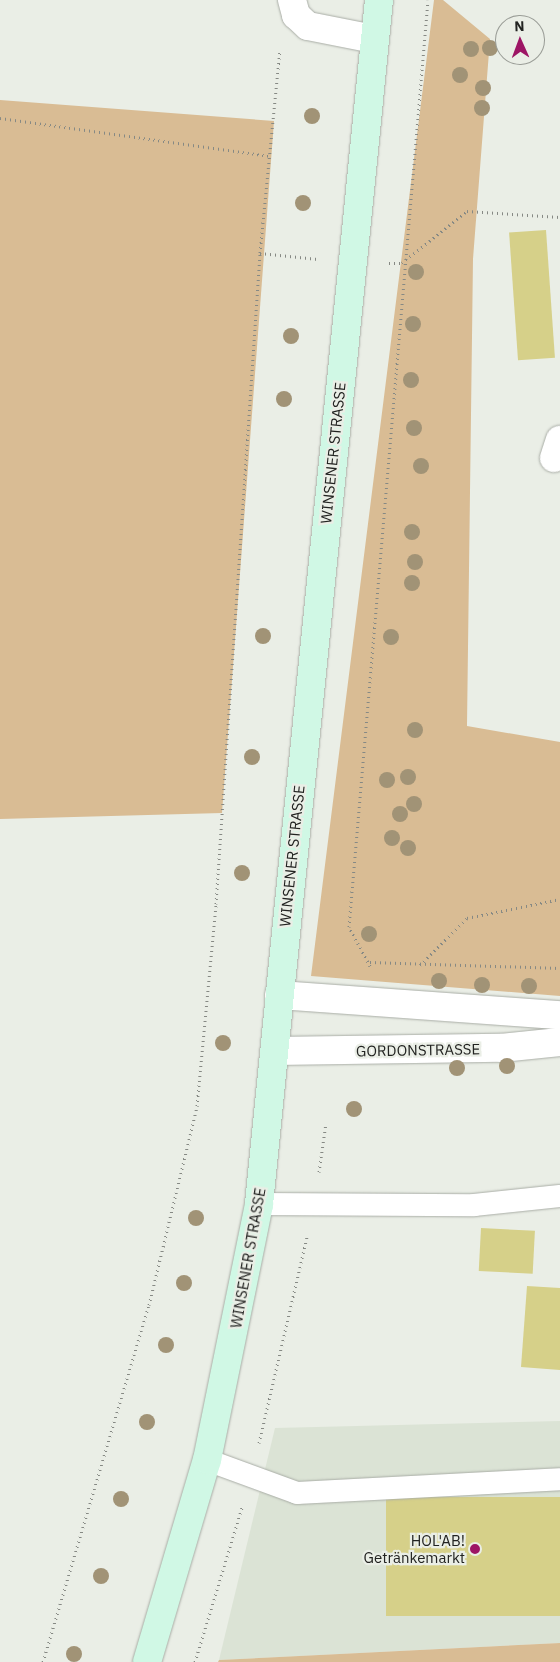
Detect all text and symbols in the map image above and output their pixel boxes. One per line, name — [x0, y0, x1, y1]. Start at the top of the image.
north arrow — [495, 15, 545, 65]
text: N — [514, 17, 525, 35]
street label: WINSENER STRASSE — [317, 381, 349, 525]
street label: WINSENER STRASSE — [276, 784, 308, 928]
street label: GORDONSTRASSE — [356, 1040, 480, 1060]
street label: WINSENER STRASSE — [227, 1186, 269, 1330]
place label: HOL'AB! Getränkemarkt — [364, 1531, 465, 1566]
marker: HOL'AB! Getränkemarkt — [469, 1543, 481, 1555]

